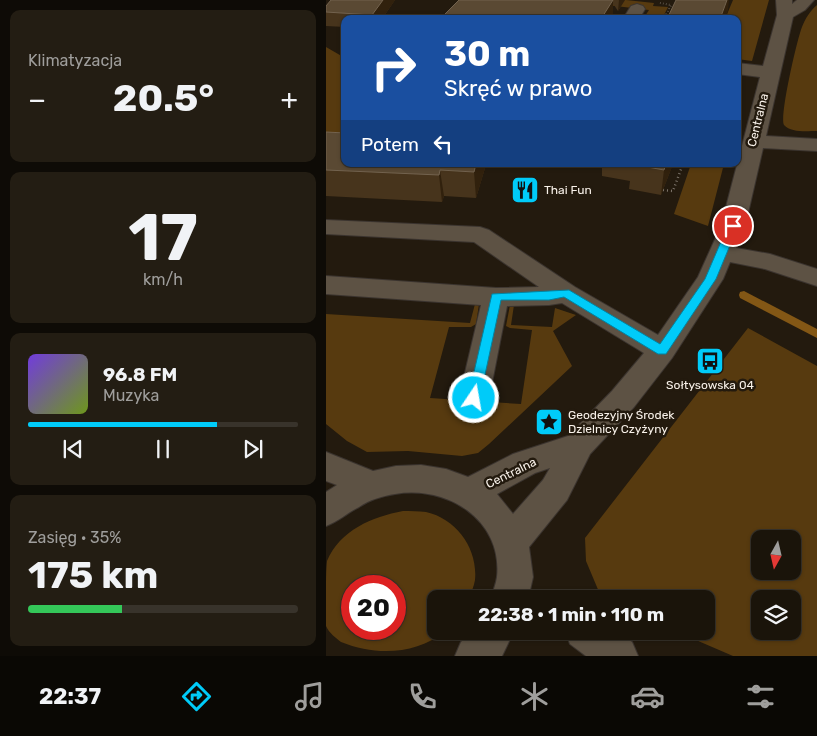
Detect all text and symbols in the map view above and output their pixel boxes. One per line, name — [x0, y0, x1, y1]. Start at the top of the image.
text: 30 m — [444, 33, 530, 75]
icon: right — [361, 35, 426, 100]
text: Klimatyzacja — [28, 51, 122, 70]
text: 20.5° — [113, 75, 214, 121]
text: Skręć w prawo — [444, 75, 592, 102]
text: − — [28, 83, 46, 116]
text: + — [281, 83, 298, 116]
street label: Centralna — [745, 92, 771, 148]
icon: left — [429, 130, 457, 158]
text: Potem — [361, 133, 419, 156]
restaurant icon: Thai Fun — [510, 175, 540, 205]
place label: Thai Fun — [544, 183, 592, 197]
text: 17 — [128, 199, 198, 276]
pin — [712, 205, 754, 247]
icon: arrive — [719, 212, 747, 240]
text: km/h — [143, 270, 183, 289]
bus stop icon: Sołtysowska 04 — [695, 346, 725, 376]
text: 96.8 FM — [103, 363, 177, 386]
position arrow — [447, 371, 499, 423]
place label: Sołtysowska 04 — [666, 378, 755, 392]
text: Muzyka — [103, 386, 159, 405]
place icon: Geodezyjny Środek Dzielnicy Czyżyny — [534, 407, 564, 437]
place label: Geodezyjny Środek Dzielnicy Czyżyny — [568, 408, 675, 436]
icon: previous — [59, 435, 87, 463]
icon: pause — [149, 435, 177, 463]
icon: next — [239, 435, 267, 463]
street label: Centralna — [483, 455, 539, 491]
text: Zasięg · 35% — [28, 528, 121, 547]
north arrow — [751, 530, 801, 580]
map controls — [751, 530, 801, 640]
text: 175 km — [28, 552, 158, 598]
speed limit sign: 20 — [341, 575, 406, 640]
button: layers — [751, 590, 801, 640]
text: 22:38 · 1 min · 110 m — [478, 603, 664, 626]
icon: directions — [179, 679, 214, 714]
icon: music — [292, 679, 327, 714]
icon: phone — [405, 679, 440, 714]
icon: climate — [517, 679, 552, 714]
icon: car — [630, 679, 665, 714]
icon: filters — [743, 679, 778, 714]
text: 22:37 — [39, 683, 101, 710]

